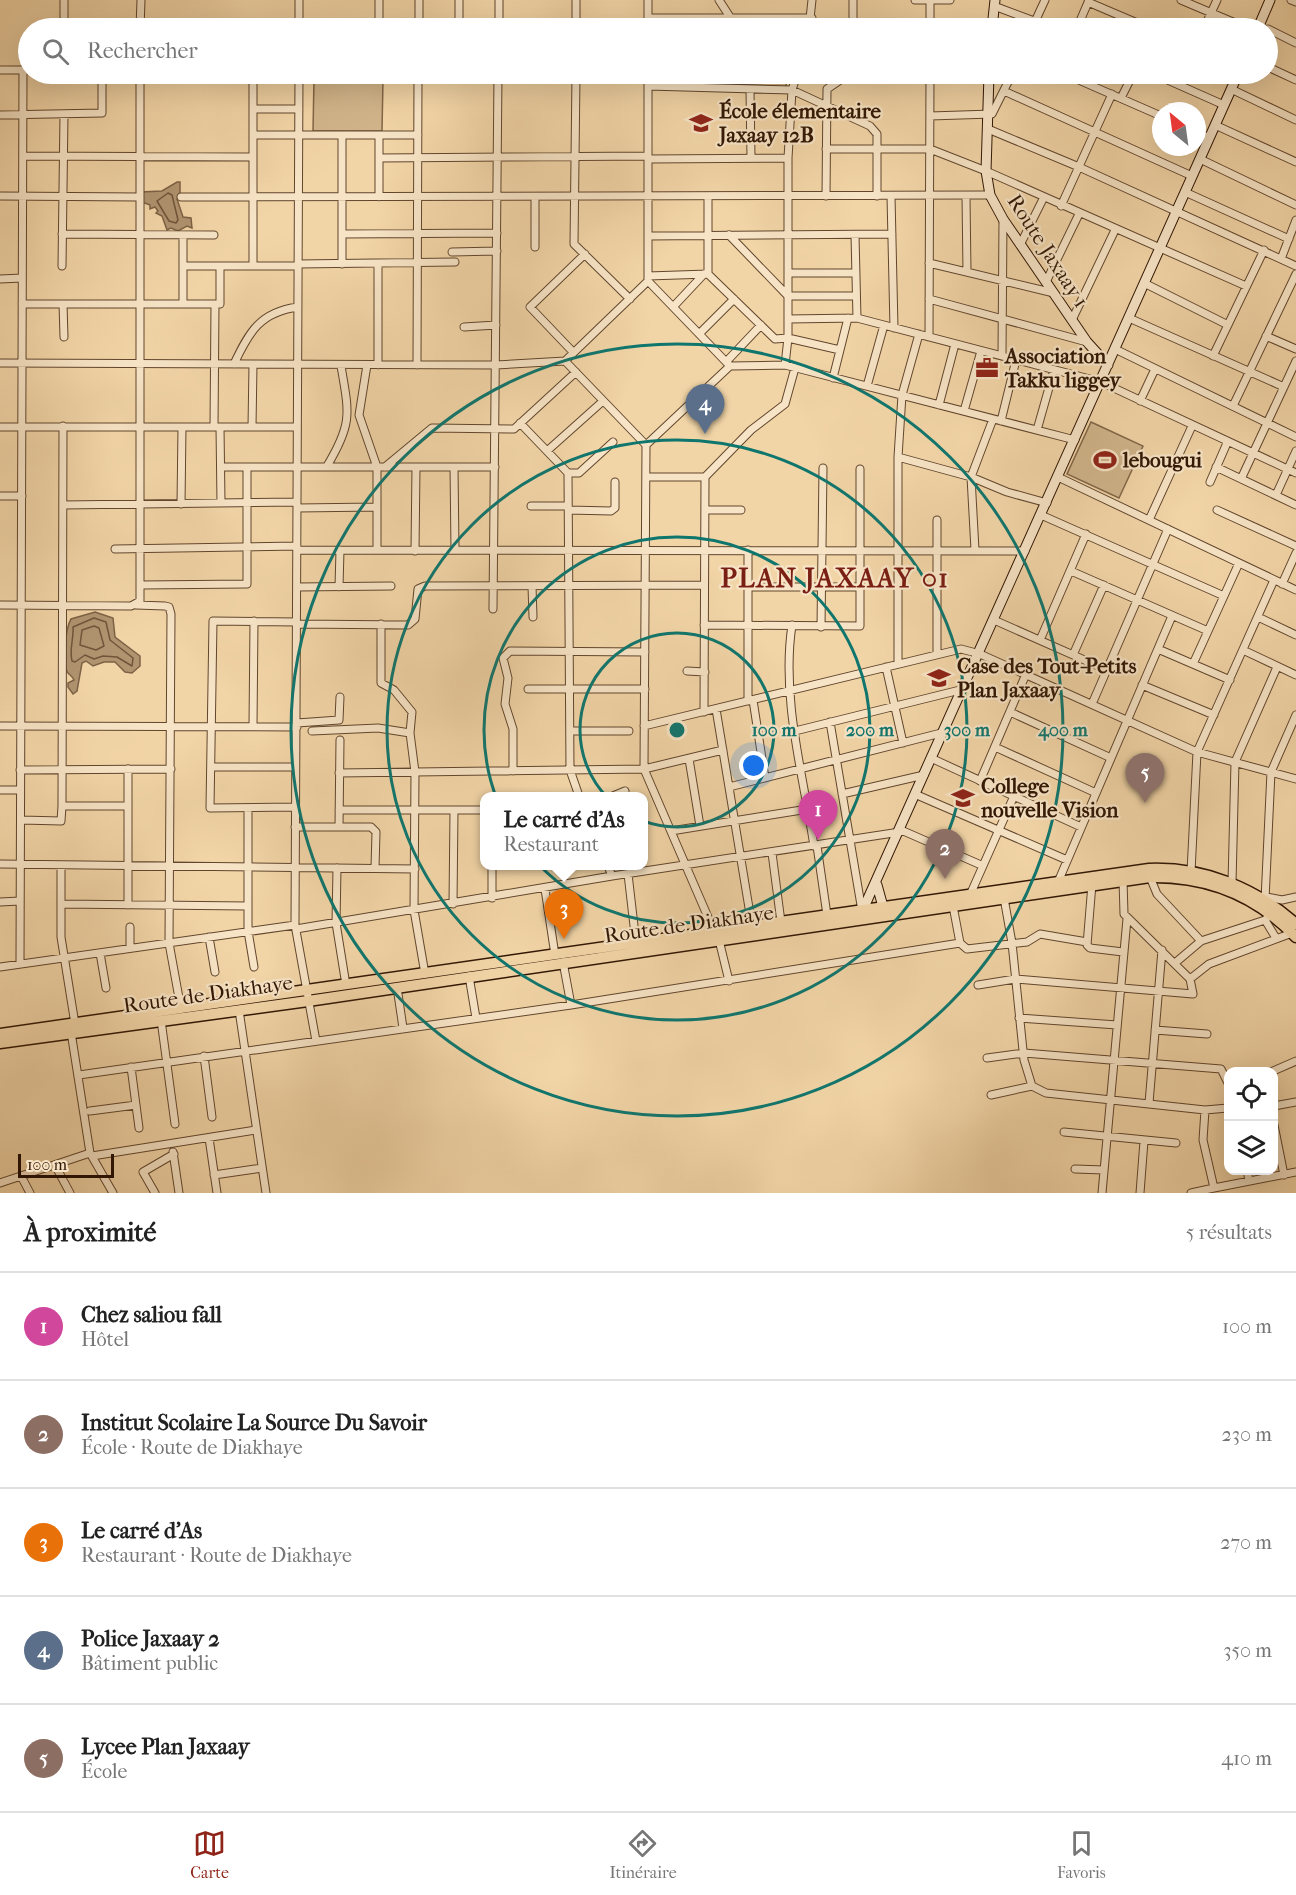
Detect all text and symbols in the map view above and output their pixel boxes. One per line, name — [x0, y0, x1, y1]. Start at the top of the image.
search box — [18, 18, 1278, 84]
icon: search — [39, 35, 72, 68]
text: Rechercher — [87, 38, 198, 64]
place label: École élementaire Jaxaay 12B — [717, 98, 881, 147]
north arrow — [1152, 102, 1206, 156]
school or university icon: École élementaire Jaxaay 12B — [688, 110, 714, 136]
street label: Route Jaxaay 1 — [1003, 190, 1093, 312]
place label: Association Takku liggey — [1003, 344, 1123, 392]
office icon: Association Takku liggey — [974, 355, 1000, 381]
pin: 4 — [686, 384, 724, 434]
sports icon: lebougui — [1092, 447, 1118, 473]
place label: lebougui — [1122, 448, 1203, 472]
district label: PLAN JAXAAY 01 — [721, 562, 949, 594]
place label: Case des Tout-Petits Plan Jaxaay — [957, 654, 1137, 702]
school or university icon: Case des Tout-Petits Plan Jaxaay — [926, 665, 952, 691]
centre of rings — [667, 720, 687, 740]
text: 100 m — [751, 720, 798, 741]
text: 200 m — [846, 720, 895, 741]
text: 300 m — [944, 720, 991, 741]
text: 400 m — [1037, 720, 1089, 741]
your location — [739, 751, 768, 780]
pin: 5 — [1126, 754, 1164, 803]
place label: College nouvelle Vision — [980, 774, 1119, 822]
school or university icon: College nouvelle Vision — [950, 785, 976, 811]
pin: 1 — [798, 790, 838, 840]
popup — [480, 792, 648, 870]
text: Le carré d'As — [503, 807, 625, 833]
pin: 2 — [926, 830, 964, 879]
text: Restaurant — [503, 833, 599, 856]
pin: 3 — [544, 890, 584, 939]
street label: Route de Diakhaye — [603, 900, 775, 948]
street label: Route de Diakhaye — [122, 970, 294, 1018]
map controls — [1224, 1067, 1278, 1175]
button: locate — [1224, 1067, 1278, 1121]
button: layers — [1224, 1121, 1278, 1175]
scale bar — [18, 1151, 114, 1178]
text: 100 m — [27, 1155, 67, 1174]
text: À proximité — [24, 1217, 156, 1248]
text: 5 résultats — [1186, 1221, 1272, 1244]
text: Chez saliou fall — [81, 1302, 222, 1328]
text: 1 — [40, 1315, 47, 1338]
text: 100 m — [1222, 1315, 1272, 1338]
text: Hôtel — [81, 1328, 129, 1351]
text: Institut Scolaire La Source Du Savoir — [81, 1410, 427, 1436]
text: 2 — [38, 1423, 49, 1446]
text: 230 m — [1222, 1423, 1272, 1446]
text: École · Route de Diakhaye — [81, 1436, 303, 1459]
text: Le carré d'As — [81, 1518, 202, 1544]
text: 3 — [39, 1531, 48, 1554]
text: 270 m — [1220, 1531, 1272, 1554]
text: Restaurant · Route de Diakhaye — [81, 1544, 352, 1567]
text: Police Jaxaay 2 — [81, 1626, 220, 1652]
text: 4 — [38, 1639, 49, 1662]
text: 350 m — [1223, 1639, 1272, 1662]
text: Bâtiment public — [81, 1652, 218, 1675]
text: Lycee Plan Jaxaay — [81, 1734, 250, 1760]
text: 5 — [39, 1747, 48, 1770]
text: 410 m — [1221, 1747, 1272, 1770]
text: École — [81, 1760, 127, 1783]
tab: Carte — [190, 1827, 229, 1882]
tab: Itinéraire — [609, 1827, 677, 1882]
tab: Favoris — [1057, 1827, 1106, 1882]

